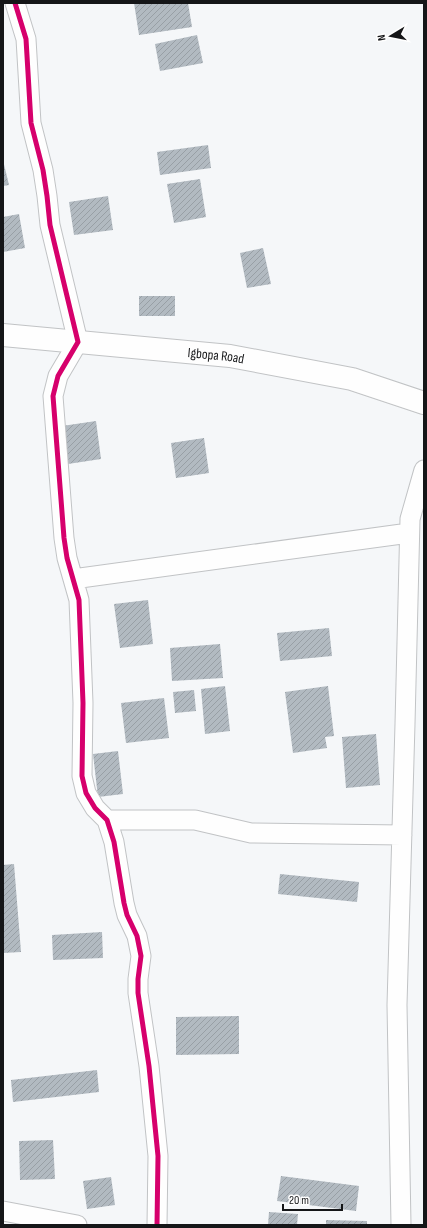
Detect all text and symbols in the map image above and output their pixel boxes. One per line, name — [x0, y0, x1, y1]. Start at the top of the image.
north arrow — [371, 16, 411, 56]
text: N — [375, 34, 389, 42]
street label: Igbopa Road — [187, 344, 246, 368]
scale bar — [283, 1186, 342, 1212]
text: 20 m — [289, 1193, 309, 1208]

